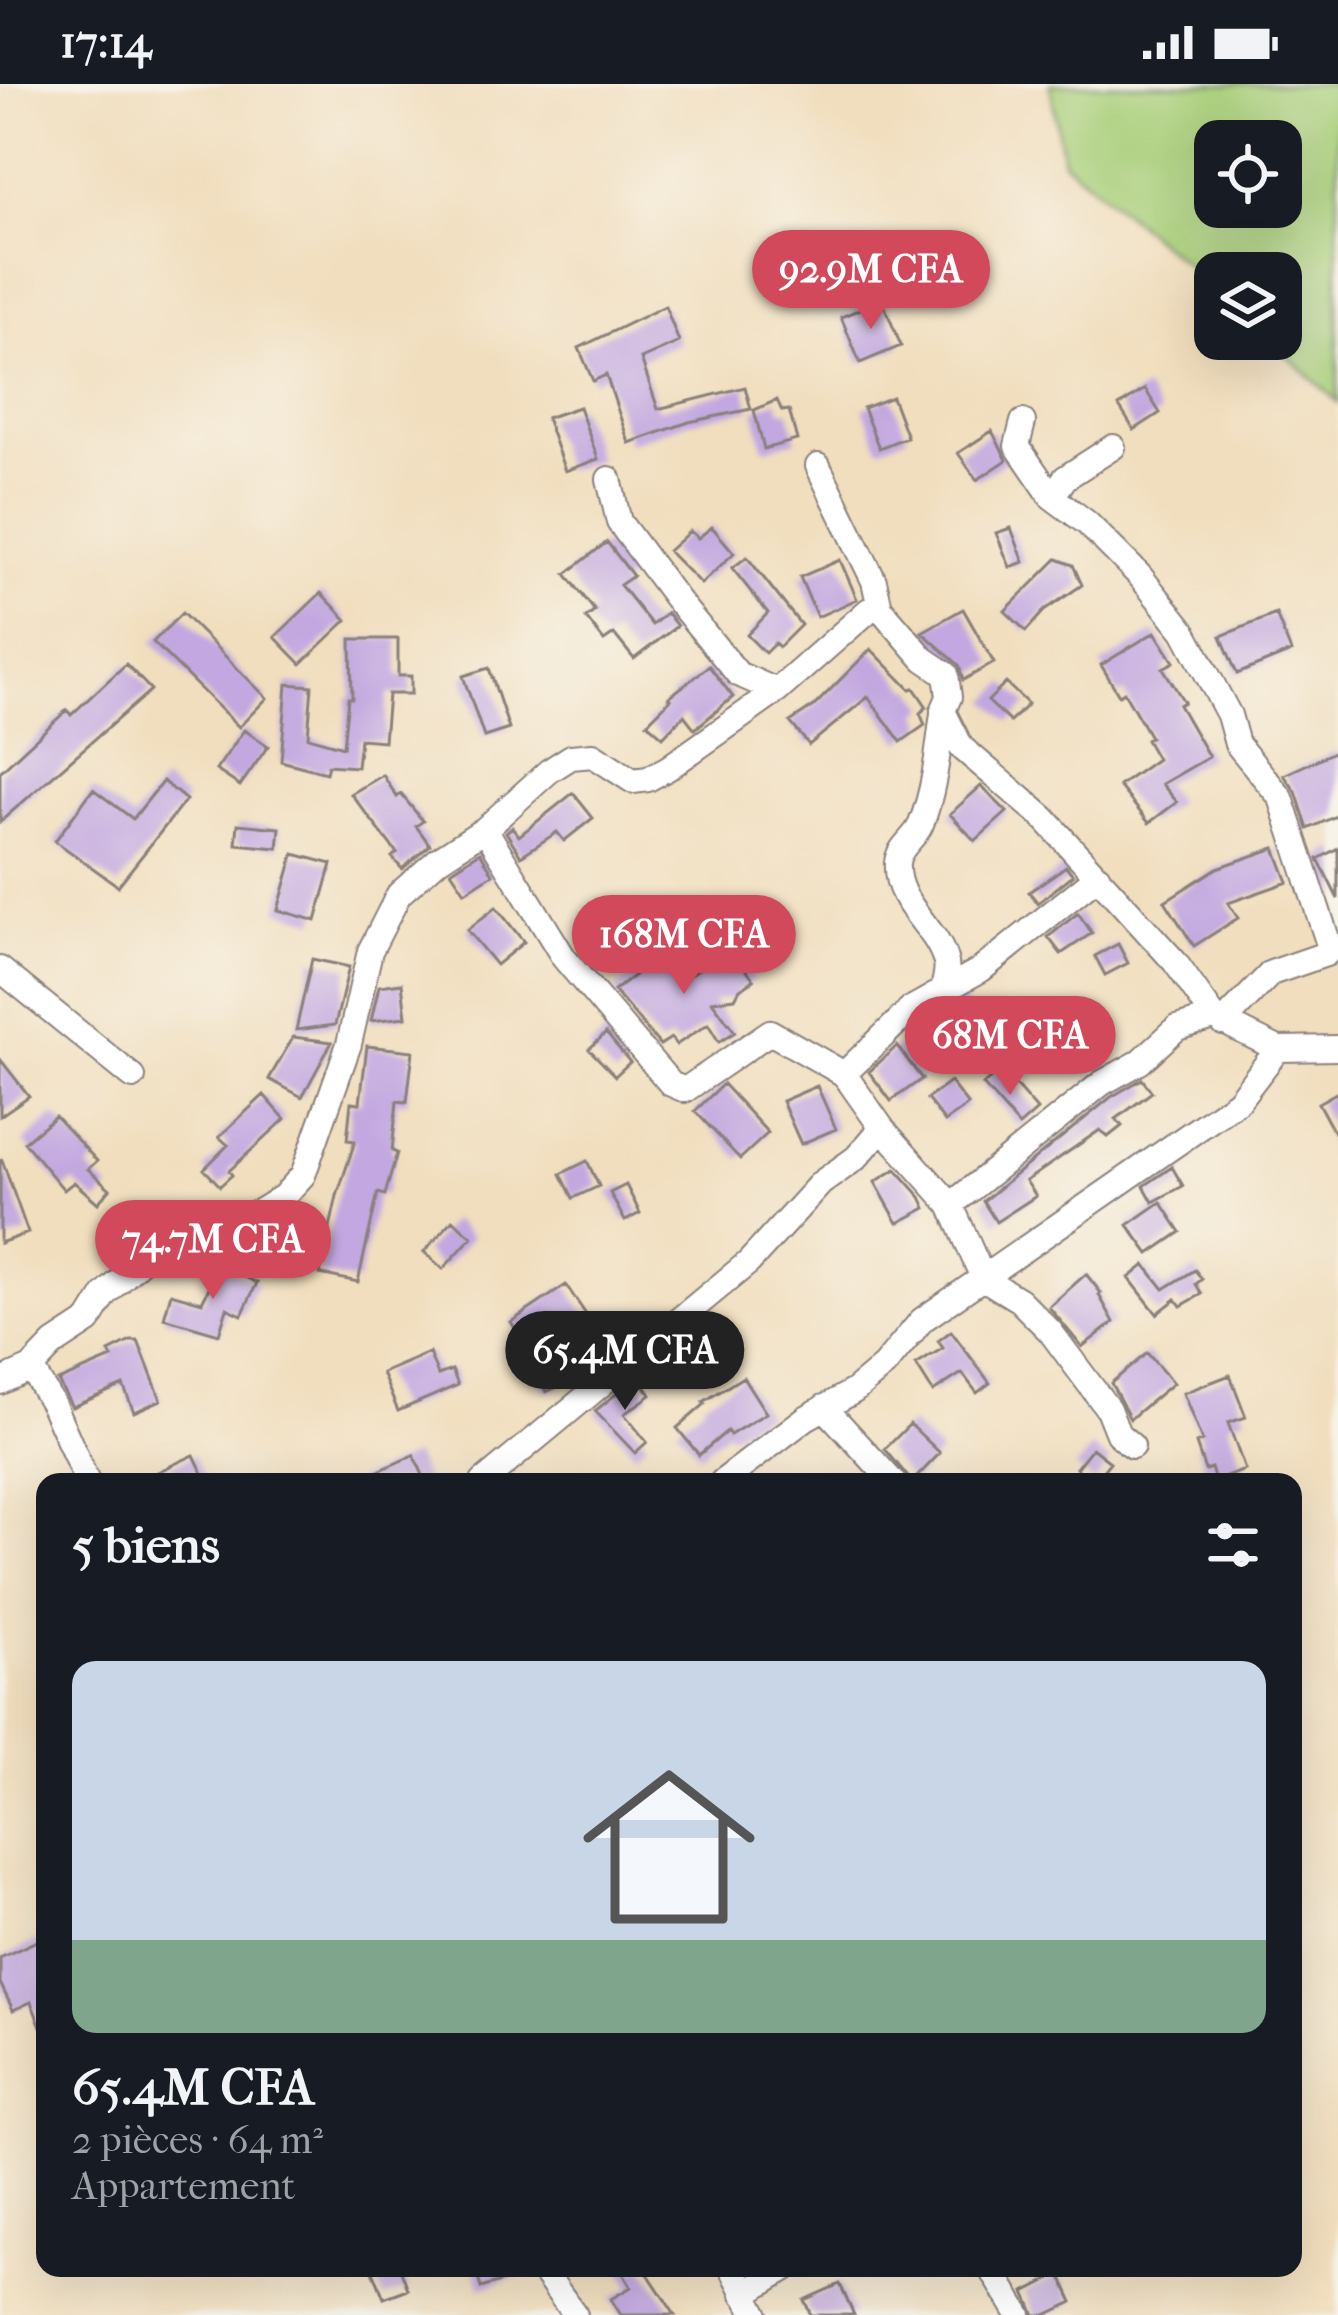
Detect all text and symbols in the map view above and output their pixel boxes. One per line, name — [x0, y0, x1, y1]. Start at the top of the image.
text: 17:14 — [60, 16, 151, 69]
map controls — [1194, 120, 1302, 360]
button: locate — [1194, 120, 1302, 228]
pin: 92.9M CFA — [734, 230, 1008, 332]
text: 92.9M CFA — [779, 246, 963, 292]
button: layers — [1194, 252, 1302, 360]
pin: 168M CFA — [560, 895, 808, 997]
text: 168M CFA — [599, 911, 769, 957]
pin: 68M CFA — [899, 996, 1121, 1098]
text: 68M CFA — [932, 1012, 1088, 1058]
pin: 74.7M CFA — [76, 1200, 350, 1302]
text: 74.7M CFA — [122, 1216, 304, 1262]
pin: 65.4M CFA — [488, 1311, 762, 1413]
text: 65.4M CFA — [532, 1327, 718, 1373]
icon: filters — [1200, 1512, 1266, 1578]
text: 5 biens — [72, 1515, 220, 1575]
icon: home — [561, 1739, 777, 1955]
text: 65.4M CFA — [72, 2057, 314, 2117]
text: 2 pièces · 64 m² — [72, 2117, 323, 2163]
text: Appartement — [72, 2163, 295, 2209]

